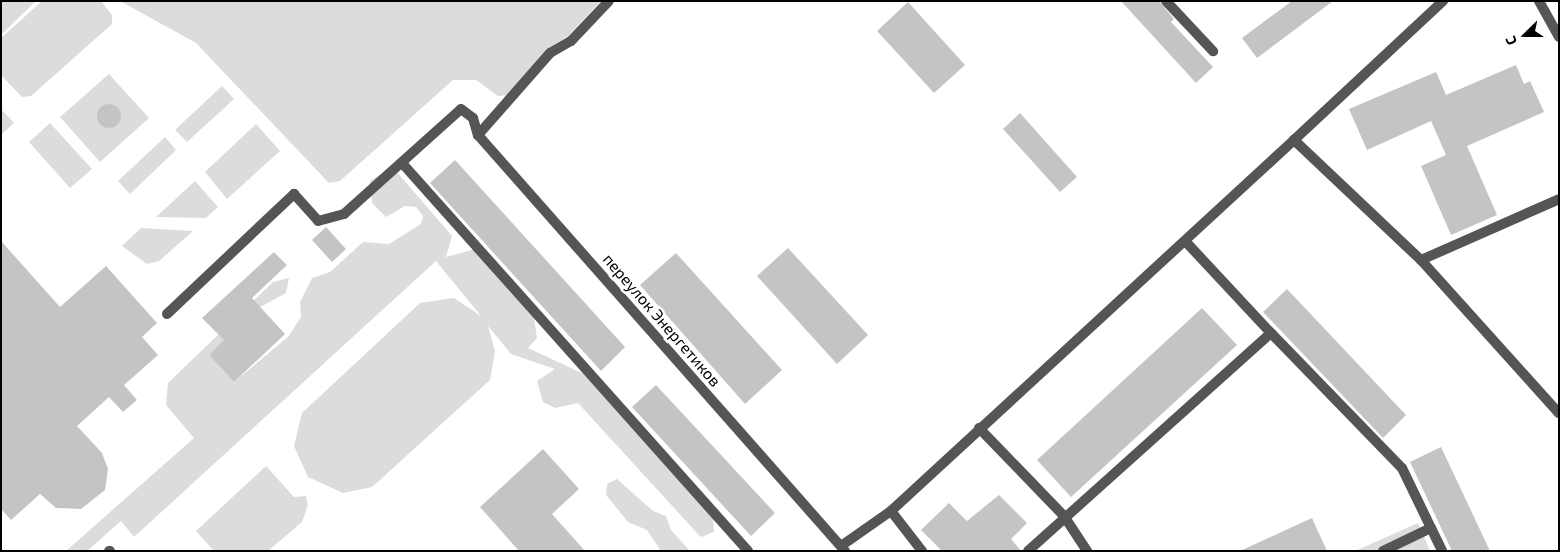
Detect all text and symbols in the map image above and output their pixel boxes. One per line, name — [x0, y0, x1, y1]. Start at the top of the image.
north arrow — [1500, 10, 1550, 60]
text: С — [1501, 34, 1520, 48]
street label: переулок Энергетиков — [599, 250, 725, 390]

